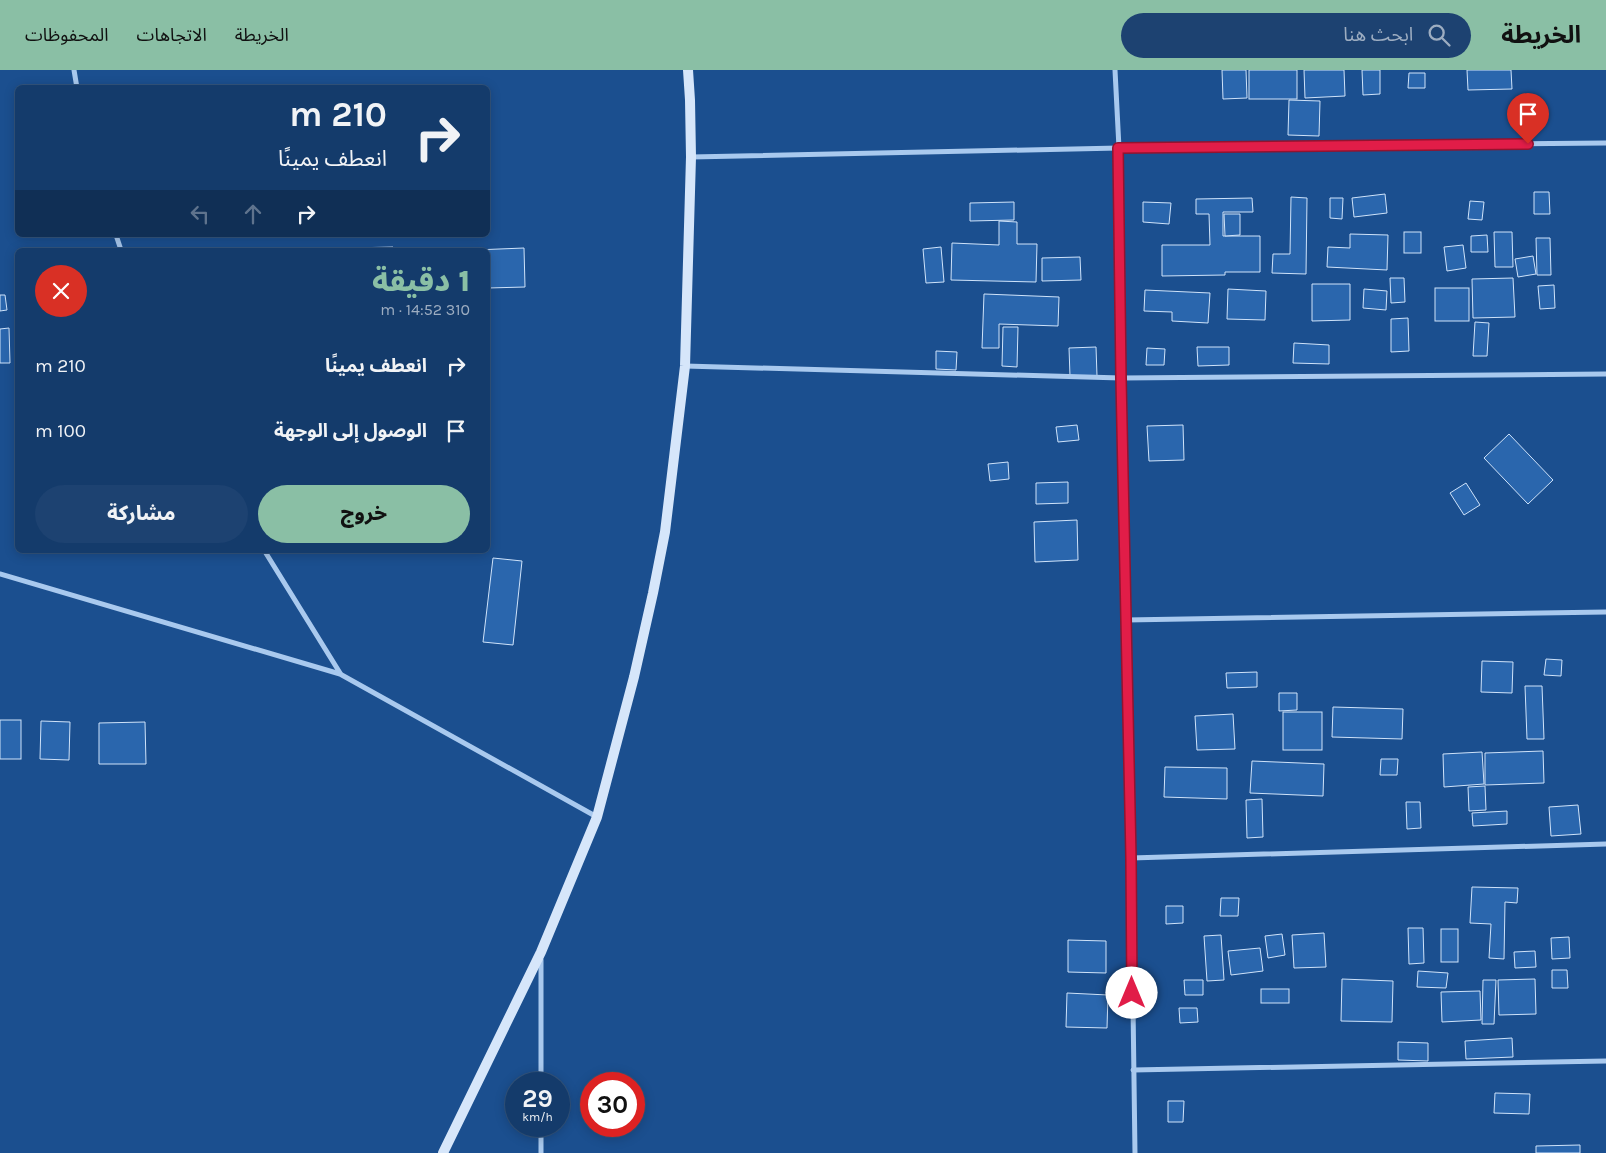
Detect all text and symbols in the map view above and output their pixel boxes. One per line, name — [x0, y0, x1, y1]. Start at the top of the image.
search box — [1121, 13, 1471, 58]
icon: search — [1425, 21, 1453, 49]
text: الخريطة — [1501, 21, 1581, 49]
text: المحفوظات — [25, 24, 109, 46]
text: الاتجاهات — [137, 24, 207, 46]
text: الخريطة — [235, 24, 289, 46]
text: ابحث هنا — [1343, 24, 1413, 46]
pin — [1507, 93, 1549, 144]
text: 210 m — [289, 94, 387, 135]
icon: arrive — [1514, 100, 1542, 128]
icon: right — [405, 105, 470, 170]
text: انعطف يمينًا — [278, 146, 387, 172]
icon: left — [186, 200, 214, 228]
icon: ahead — [239, 200, 267, 228]
icon: right — [292, 200, 320, 228]
text: 1 دقيقة — [372, 263, 470, 299]
button: close — [35, 265, 87, 317]
text: 310 m · 14:52 — [380, 300, 470, 319]
icon: right — [442, 352, 470, 380]
text: 210 m — [35, 355, 86, 377]
text: انعطف يمينًا — [325, 355, 427, 377]
icon: arrive — [442, 417, 470, 445]
text: 100 m — [35, 420, 86, 442]
text: الوصول إلى الوجهة — [274, 420, 427, 442]
button: مشاركة — [35, 485, 248, 543]
button: خروج — [258, 485, 470, 543]
position arrow — [1105, 966, 1157, 1018]
speed limit sign: 30 — [580, 1072, 645, 1137]
text: 29 — [522, 1084, 553, 1113]
text: km/h — [522, 1110, 553, 1124]

